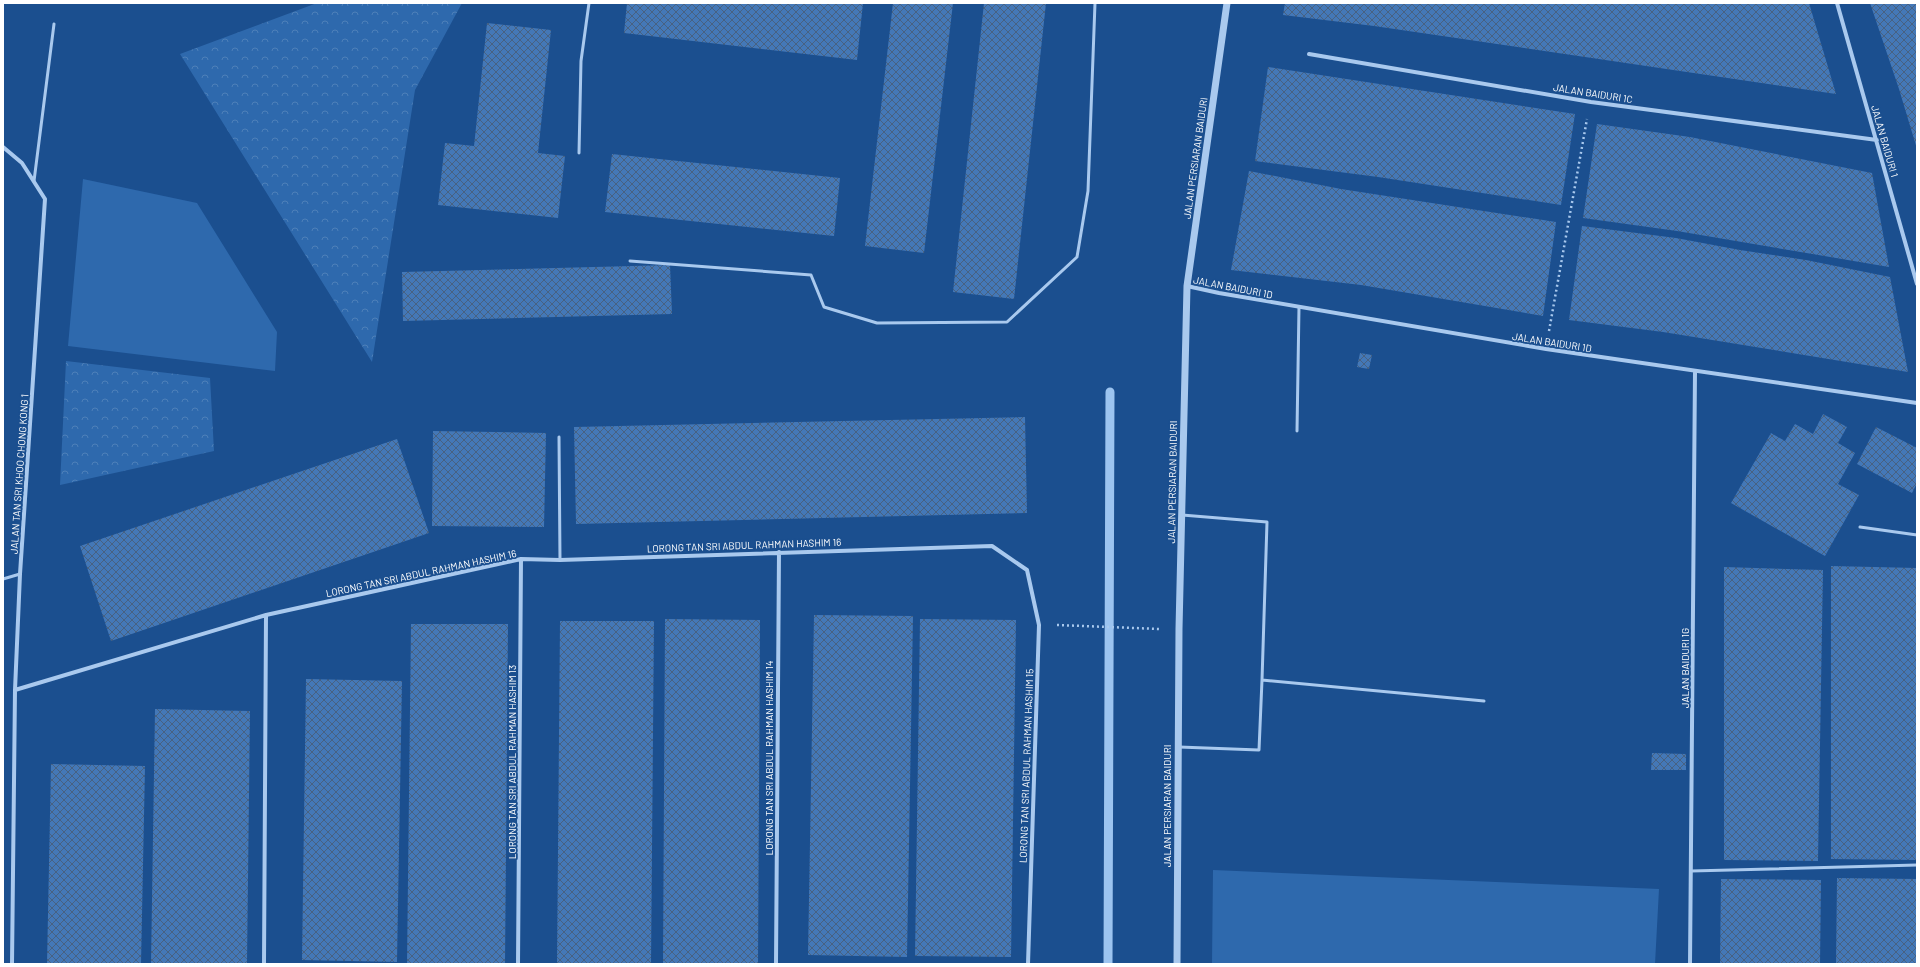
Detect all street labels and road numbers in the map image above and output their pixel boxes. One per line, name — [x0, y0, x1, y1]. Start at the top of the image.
street label: JALAN BAIDURI 1C — [1552, 81, 1634, 105]
street label: JALAN PERSIARAN BAIDURI — [1181, 96, 1209, 220]
street label: JALAN BAIDURI 1 — [1869, 104, 1901, 178]
street label: JALAN BAIDURI 1D — [1192, 273, 1274, 301]
street label: JALAN BAIDURI 1D — [1511, 330, 1593, 354]
street label: JALAN TAN SRI KHOO CHONG KONG 1 — [7, 393, 31, 555]
street label: JALAN PERSIARAN BAIDURI — [1165, 421, 1179, 543]
street label: LORONG TAN SRI ABDUL RAHMAN HASHIM 16 — [647, 536, 841, 554]
street label: LORONG TAN SRI ABDUL RAHMAN HASHIM 16 — [325, 547, 517, 599]
street label: JALAN BAIDURI 1G — [1679, 628, 1691, 708]
street label: LORONG TAN SRI ABDUL RAHMAN HASHIM 14 — [763, 661, 775, 855]
street label: LORONG TAN SRI ABDUL RAHMAN HASHIM 13 — [506, 665, 518, 859]
street label: LORONG TAN SRI ABDUL RAHMAN HASHIM 15 — [1017, 669, 1035, 863]
street label: JALAN PERSIARAN BAIDURI — [1161, 745, 1173, 867]

